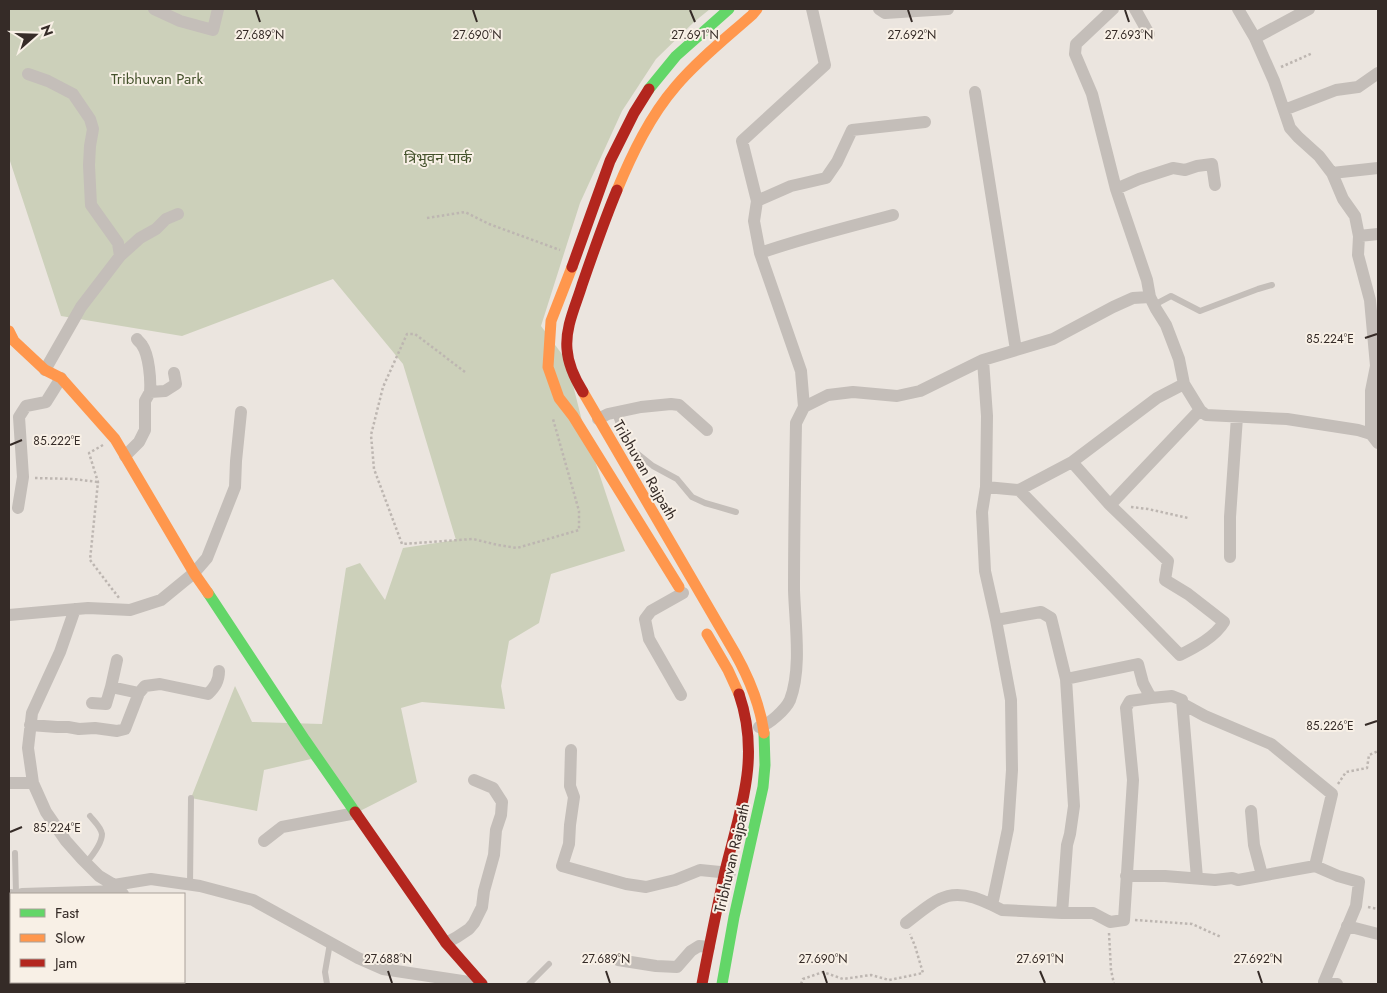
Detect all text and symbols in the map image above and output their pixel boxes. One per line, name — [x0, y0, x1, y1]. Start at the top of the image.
north arrow — [10, 10, 60, 60]
text: N — [36, 22, 59, 39]
text: 27.689°N — [236, 26, 284, 44]
text: 27.690°N — [452, 26, 502, 44]
text: 27.691°N — [671, 26, 719, 44]
text: 27.692°N — [888, 26, 936, 44]
text: 27.693°N — [1105, 26, 1153, 44]
park label: Tribhuvan Park — [111, 68, 203, 90]
park label: त्रिभुवन पार्क — [404, 147, 472, 169]
text: 85.224°E — [1306, 330, 1354, 348]
street label: Tribhuvan Rajpath — [607, 416, 683, 524]
text: 85.222°E — [33, 432, 81, 450]
text: 85.226°E — [1306, 717, 1354, 735]
street label: Tribhuvan Rajpath — [709, 801, 755, 915]
text: 85.224°E — [33, 819, 81, 837]
legend — [10, 893, 185, 983]
text: Fast — [55, 902, 79, 924]
text: Slow — [55, 927, 86, 949]
text: 27.688°N — [364, 950, 412, 968]
text: 27.689°N — [582, 950, 630, 968]
text: 27.690°N — [798, 950, 848, 968]
text: 27.691°N — [1016, 950, 1064, 968]
text: 27.692°N — [1234, 950, 1282, 968]
text: Jam — [53, 952, 78, 974]

